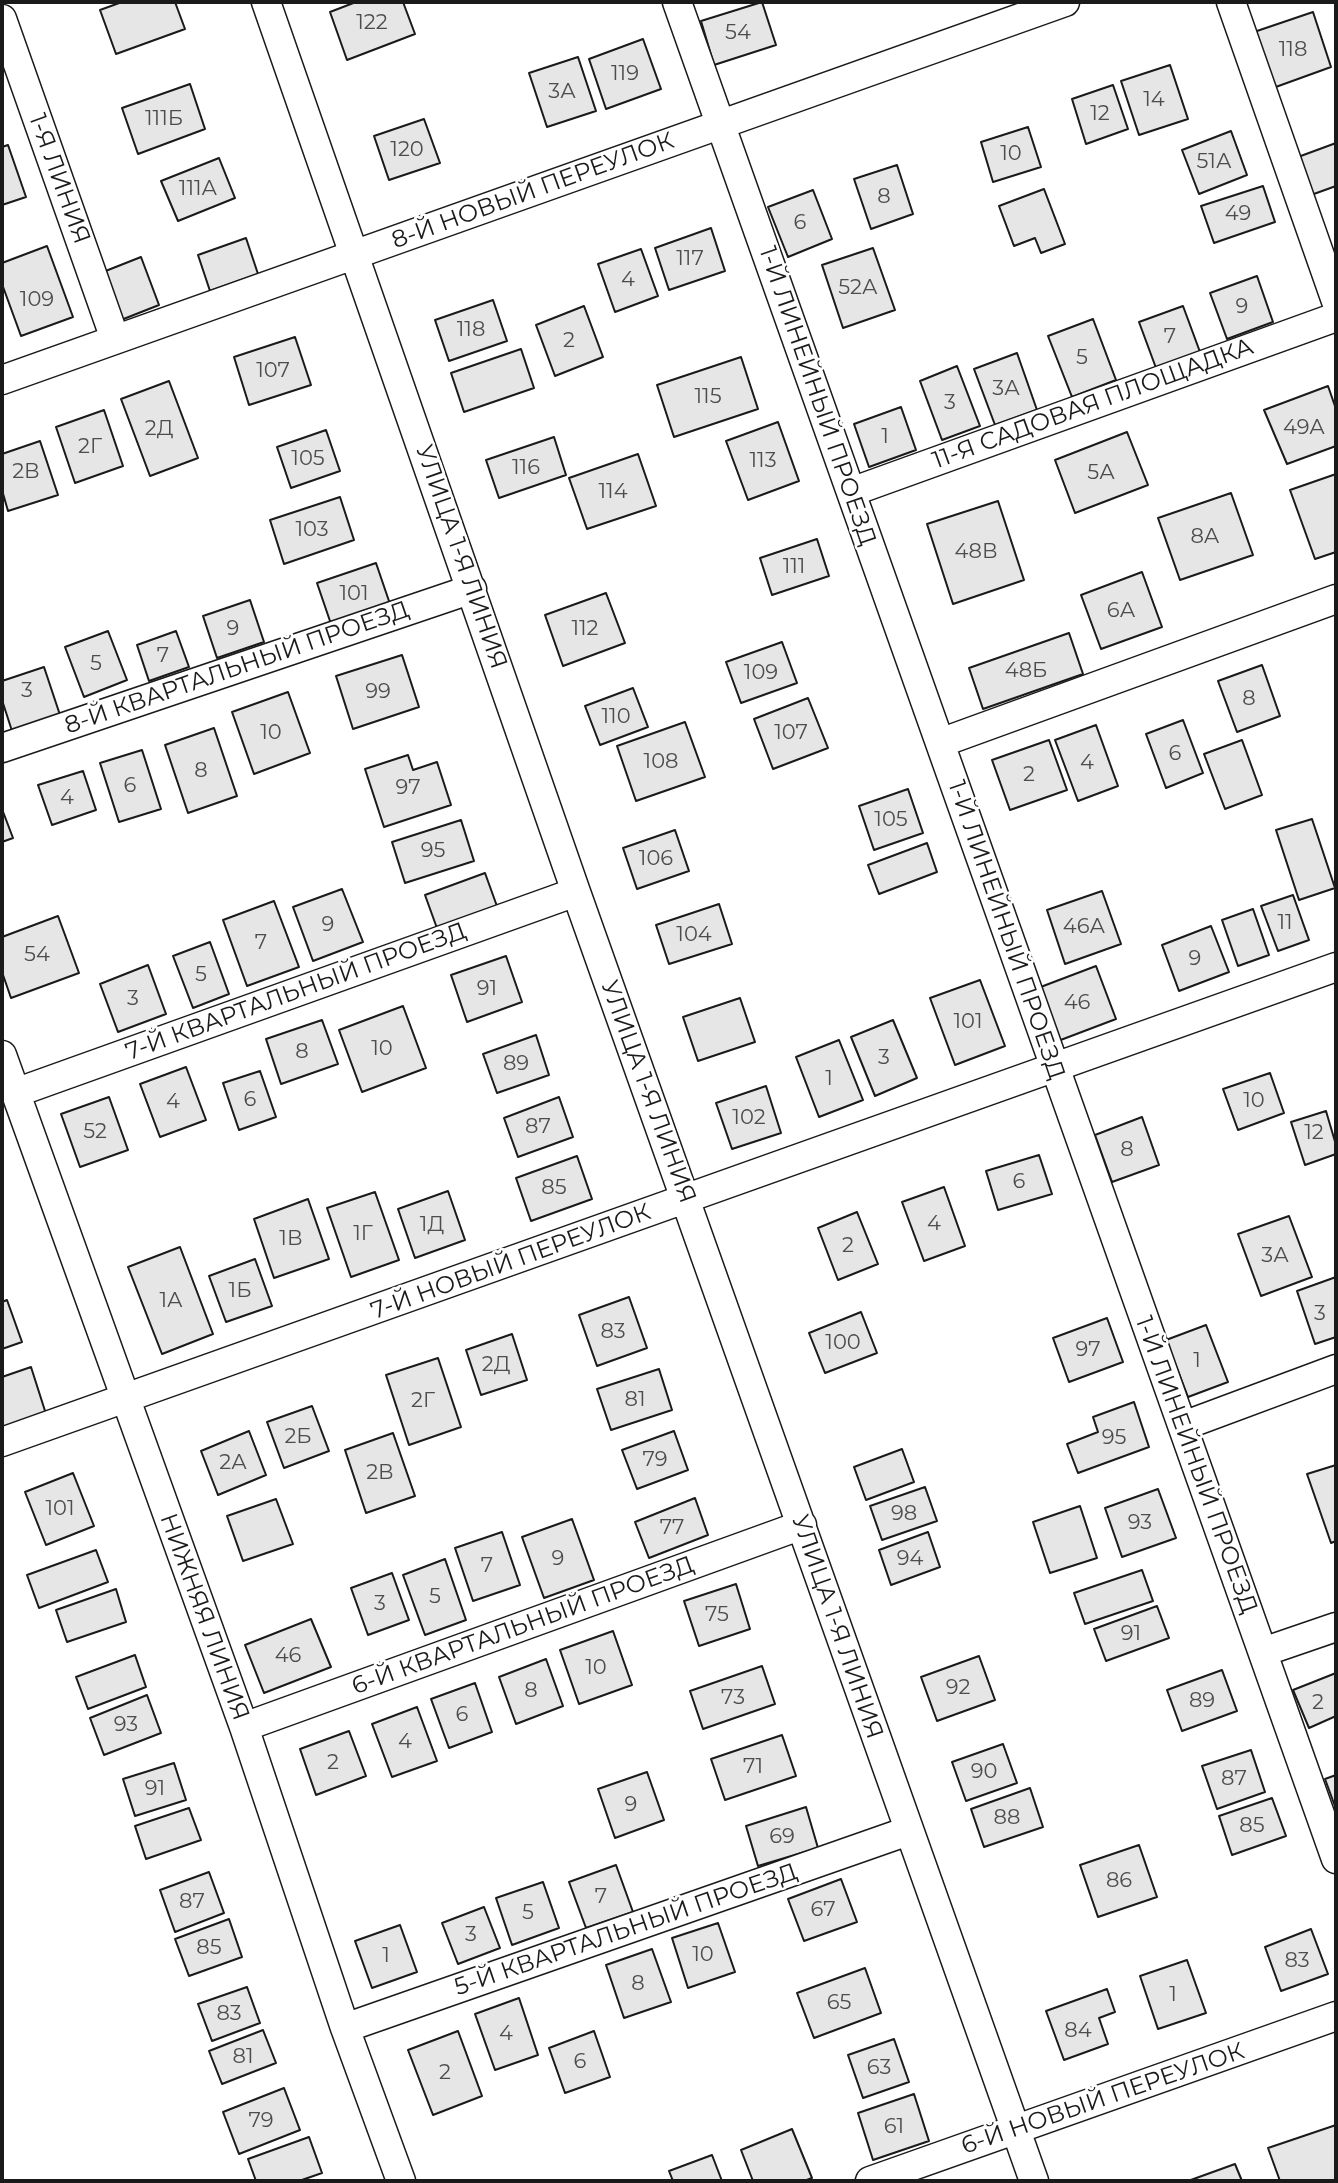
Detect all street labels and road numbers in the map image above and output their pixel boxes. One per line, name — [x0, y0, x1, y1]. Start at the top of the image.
street label: 1-Я ЛИНИЯ — [22, 110, 96, 248]
street label: 8-Й НОВЫЙ ПЕРЕУЛОК — [388, 126, 678, 256]
street label: 1-Й ЛИНЕЙНЫЙ ПРОЕЗД — [752, 243, 882, 549]
street label: 11-Я САДОВАЯ ПЛОЩАДКА — [929, 332, 1257, 476]
street label: УЛИЦА 1-Я ЛИНИЯ — [409, 441, 513, 673]
street label: 8-Й КВАРТАЛЬНЫЙ ПРОЕЗД — [61, 595, 413, 741]
street label: 1-Й ЛИНЕЙНЫЙ ПРОЕЗД — [941, 777, 1071, 1083]
street label: 7-Й КВАРТАЛЬНЫЙ ПРОЕЗД — [122, 917, 470, 1067]
street label: УЛИЦА 1-Я ЛИНИЯ — [594, 977, 702, 1207]
street label: 7-Й НОВЫЙ ПЕРЕУЛОК — [367, 1198, 655, 1326]
street label: 1-Й ЛИНЕЙНЫЙ ПРОЕЗД — [1129, 1312, 1263, 1618]
street label: НИЖНЯЯ ЛИНИЯ — [153, 1510, 255, 1724]
street label: УЛИЦА 1-Я ЛИНИЯ — [785, 1511, 889, 1743]
street label: 6-Й КВАРТАЛЬНЫЙ ПРОЕЗД — [348, 1551, 698, 1701]
street label: 5-Й КВАРТАЛЬНЫЙ ПРОЕЗД — [451, 1858, 801, 2002]
street label: 6-Й НОВЫЙ ПЕРЕУЛОК — [958, 2037, 1248, 2161]

